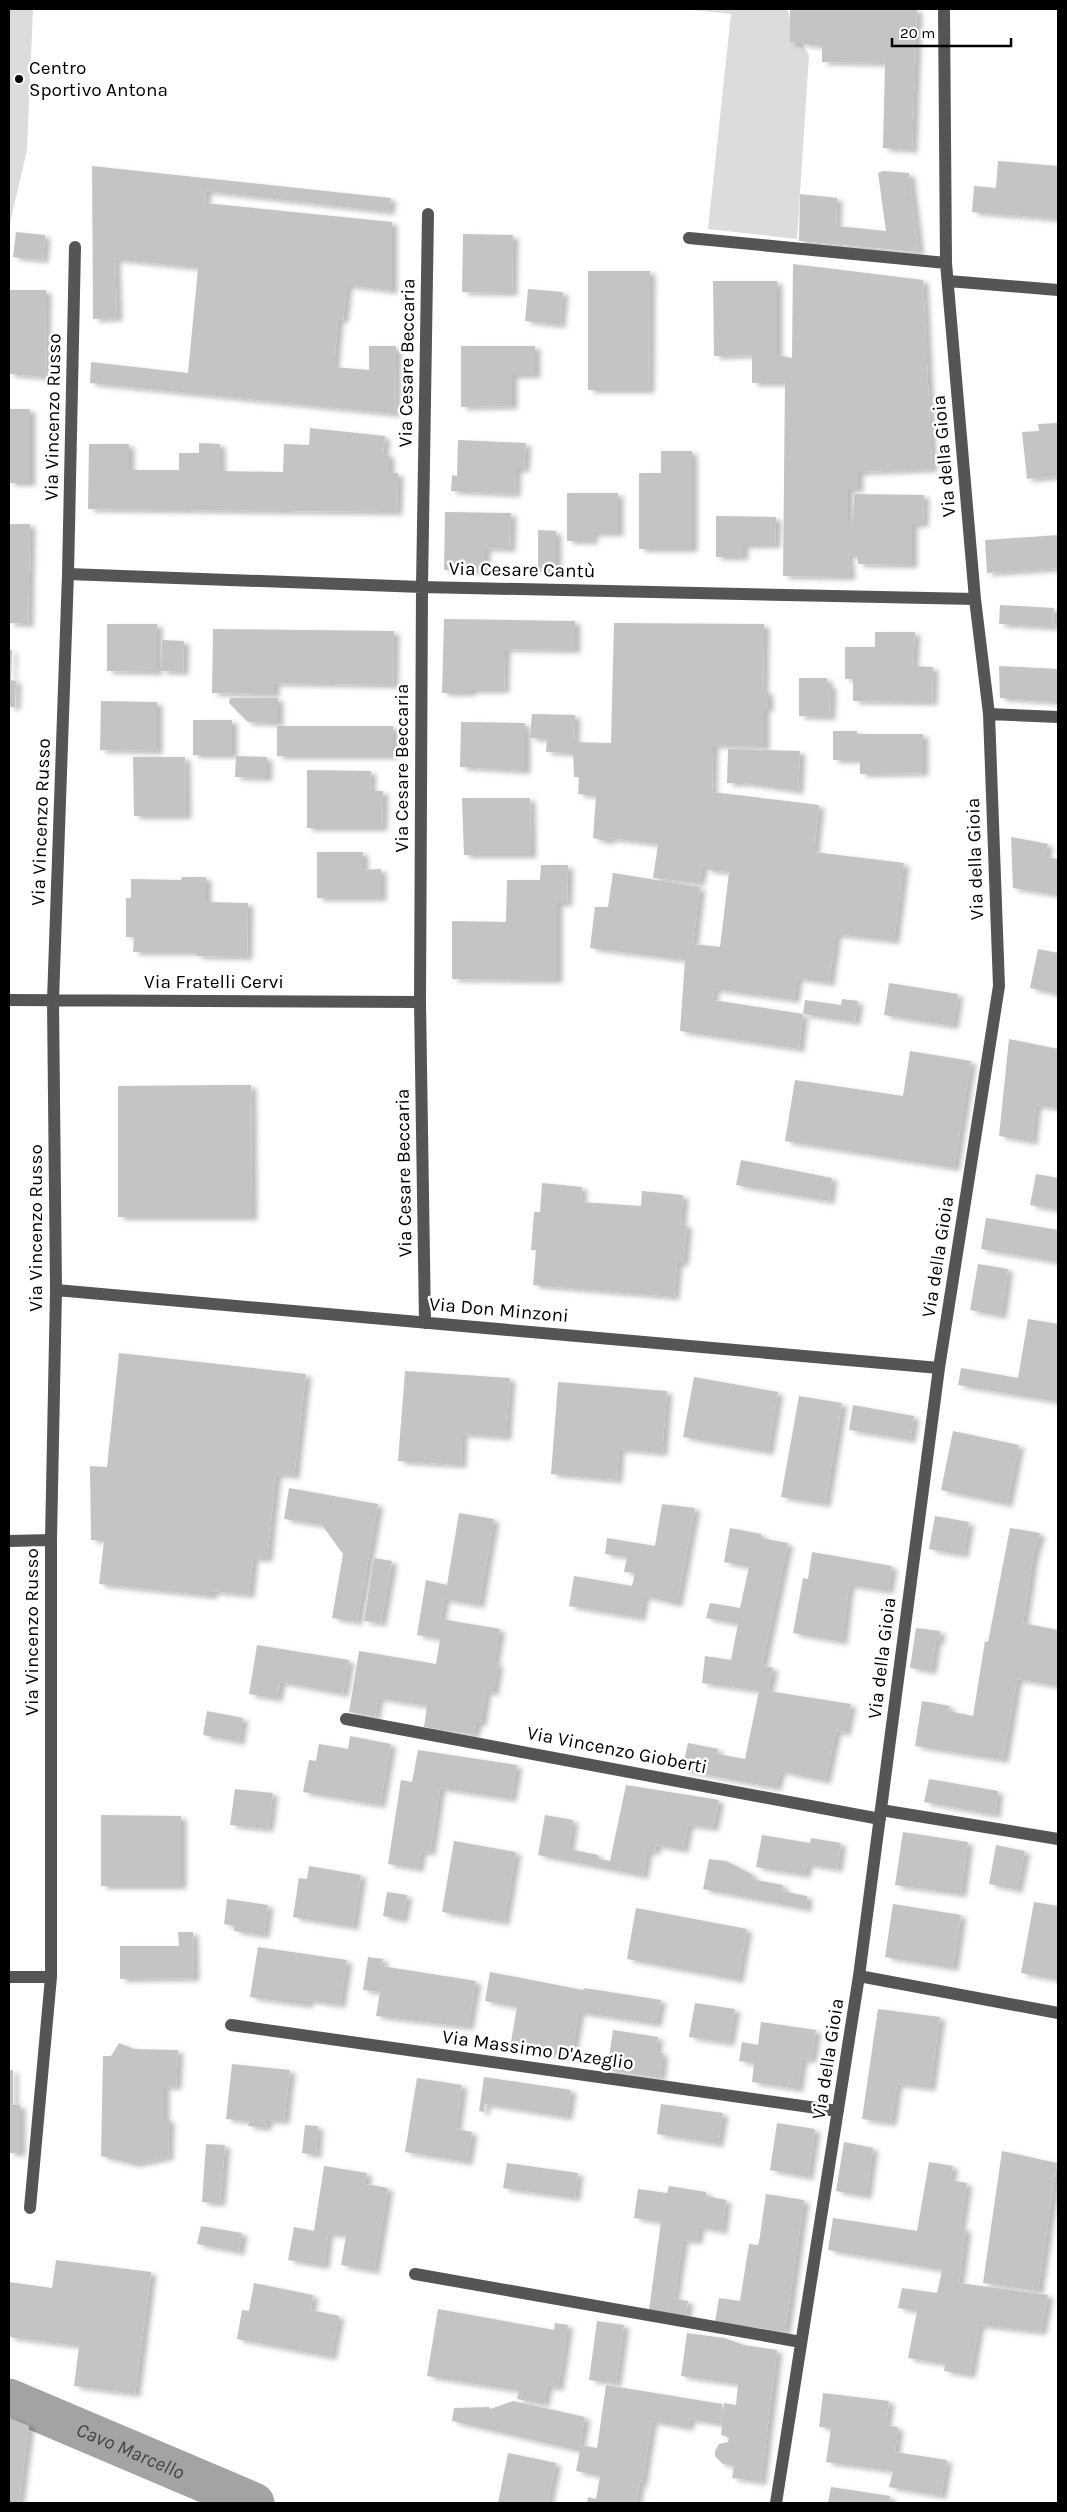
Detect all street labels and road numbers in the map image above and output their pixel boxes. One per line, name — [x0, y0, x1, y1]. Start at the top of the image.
street label: Via Cesare Beccaria — [395, 278, 419, 448]
street label: Via Vincenzo Russo — [41, 333, 65, 501]
street label: Via della Gioia — [928, 394, 960, 518]
street label: Via Cesare Cantù — [449, 558, 595, 582]
street label: Via Cesare Beccaria — [391, 684, 413, 852]
street label: Via Vincenzo Russo — [27, 738, 55, 906]
street label: Via della Gioia — [962, 797, 988, 921]
street label: Via Fratelli Cervi — [144, 971, 284, 993]
street label: Via Cesare Beccaria — [392, 1088, 416, 1258]
street label: Via Vincenzo Russo — [25, 1144, 47, 1312]
street label: Via della Gioia — [918, 1195, 958, 1319]
street label: Via Don Minzoni — [428, 1293, 570, 1327]
street label: Via Vincenzo Russo — [21, 1548, 43, 1716]
street label: Via della Gioia — [864, 1596, 900, 1720]
street label: Via Vincenzo Gioberti — [525, 1722, 709, 1778]
street label: Via della Gioia — [808, 1997, 848, 2121]
street label: Via Massimo D'Azeglio — [441, 2026, 635, 2074]

